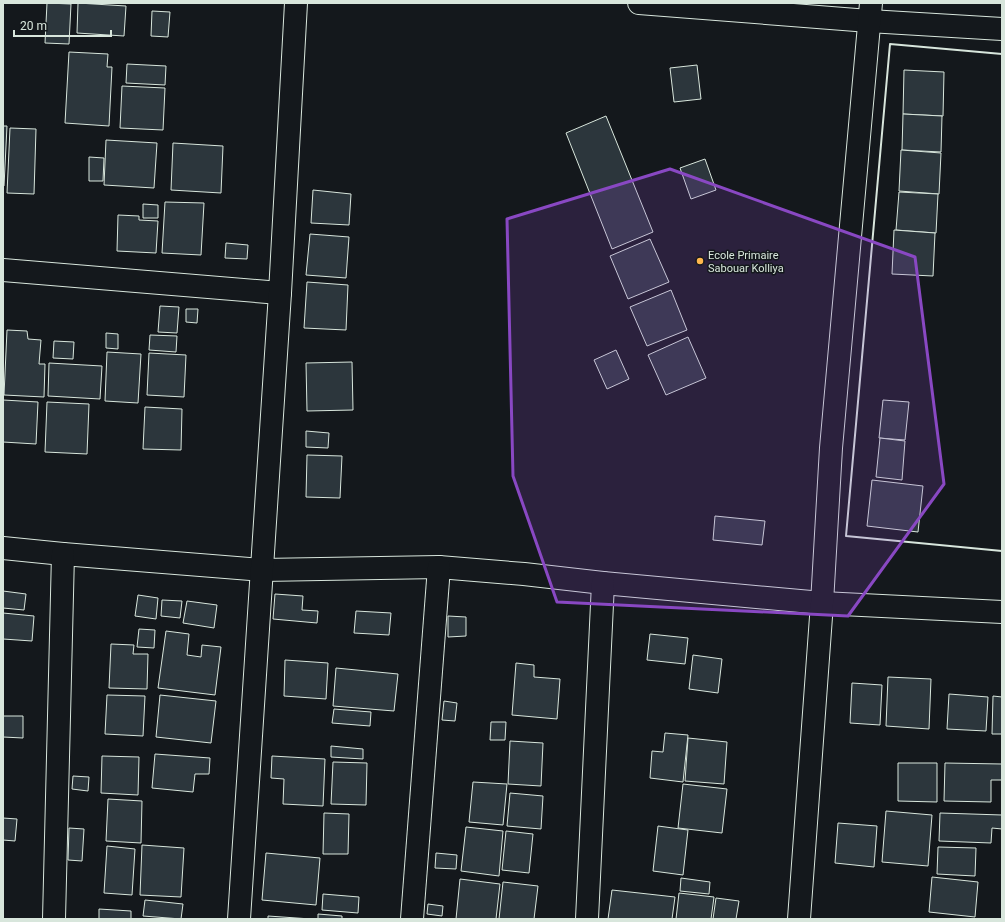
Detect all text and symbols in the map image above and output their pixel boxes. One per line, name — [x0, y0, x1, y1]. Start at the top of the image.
scale bar — [14, 12, 111, 38]
text: 20 m — [20, 19, 47, 33]
place label: Ecole Primaire Sabouar Kolliya — [708, 249, 784, 275]
marker: Ecole Primaire Sabouar Kolliya — [695, 256, 705, 266]

